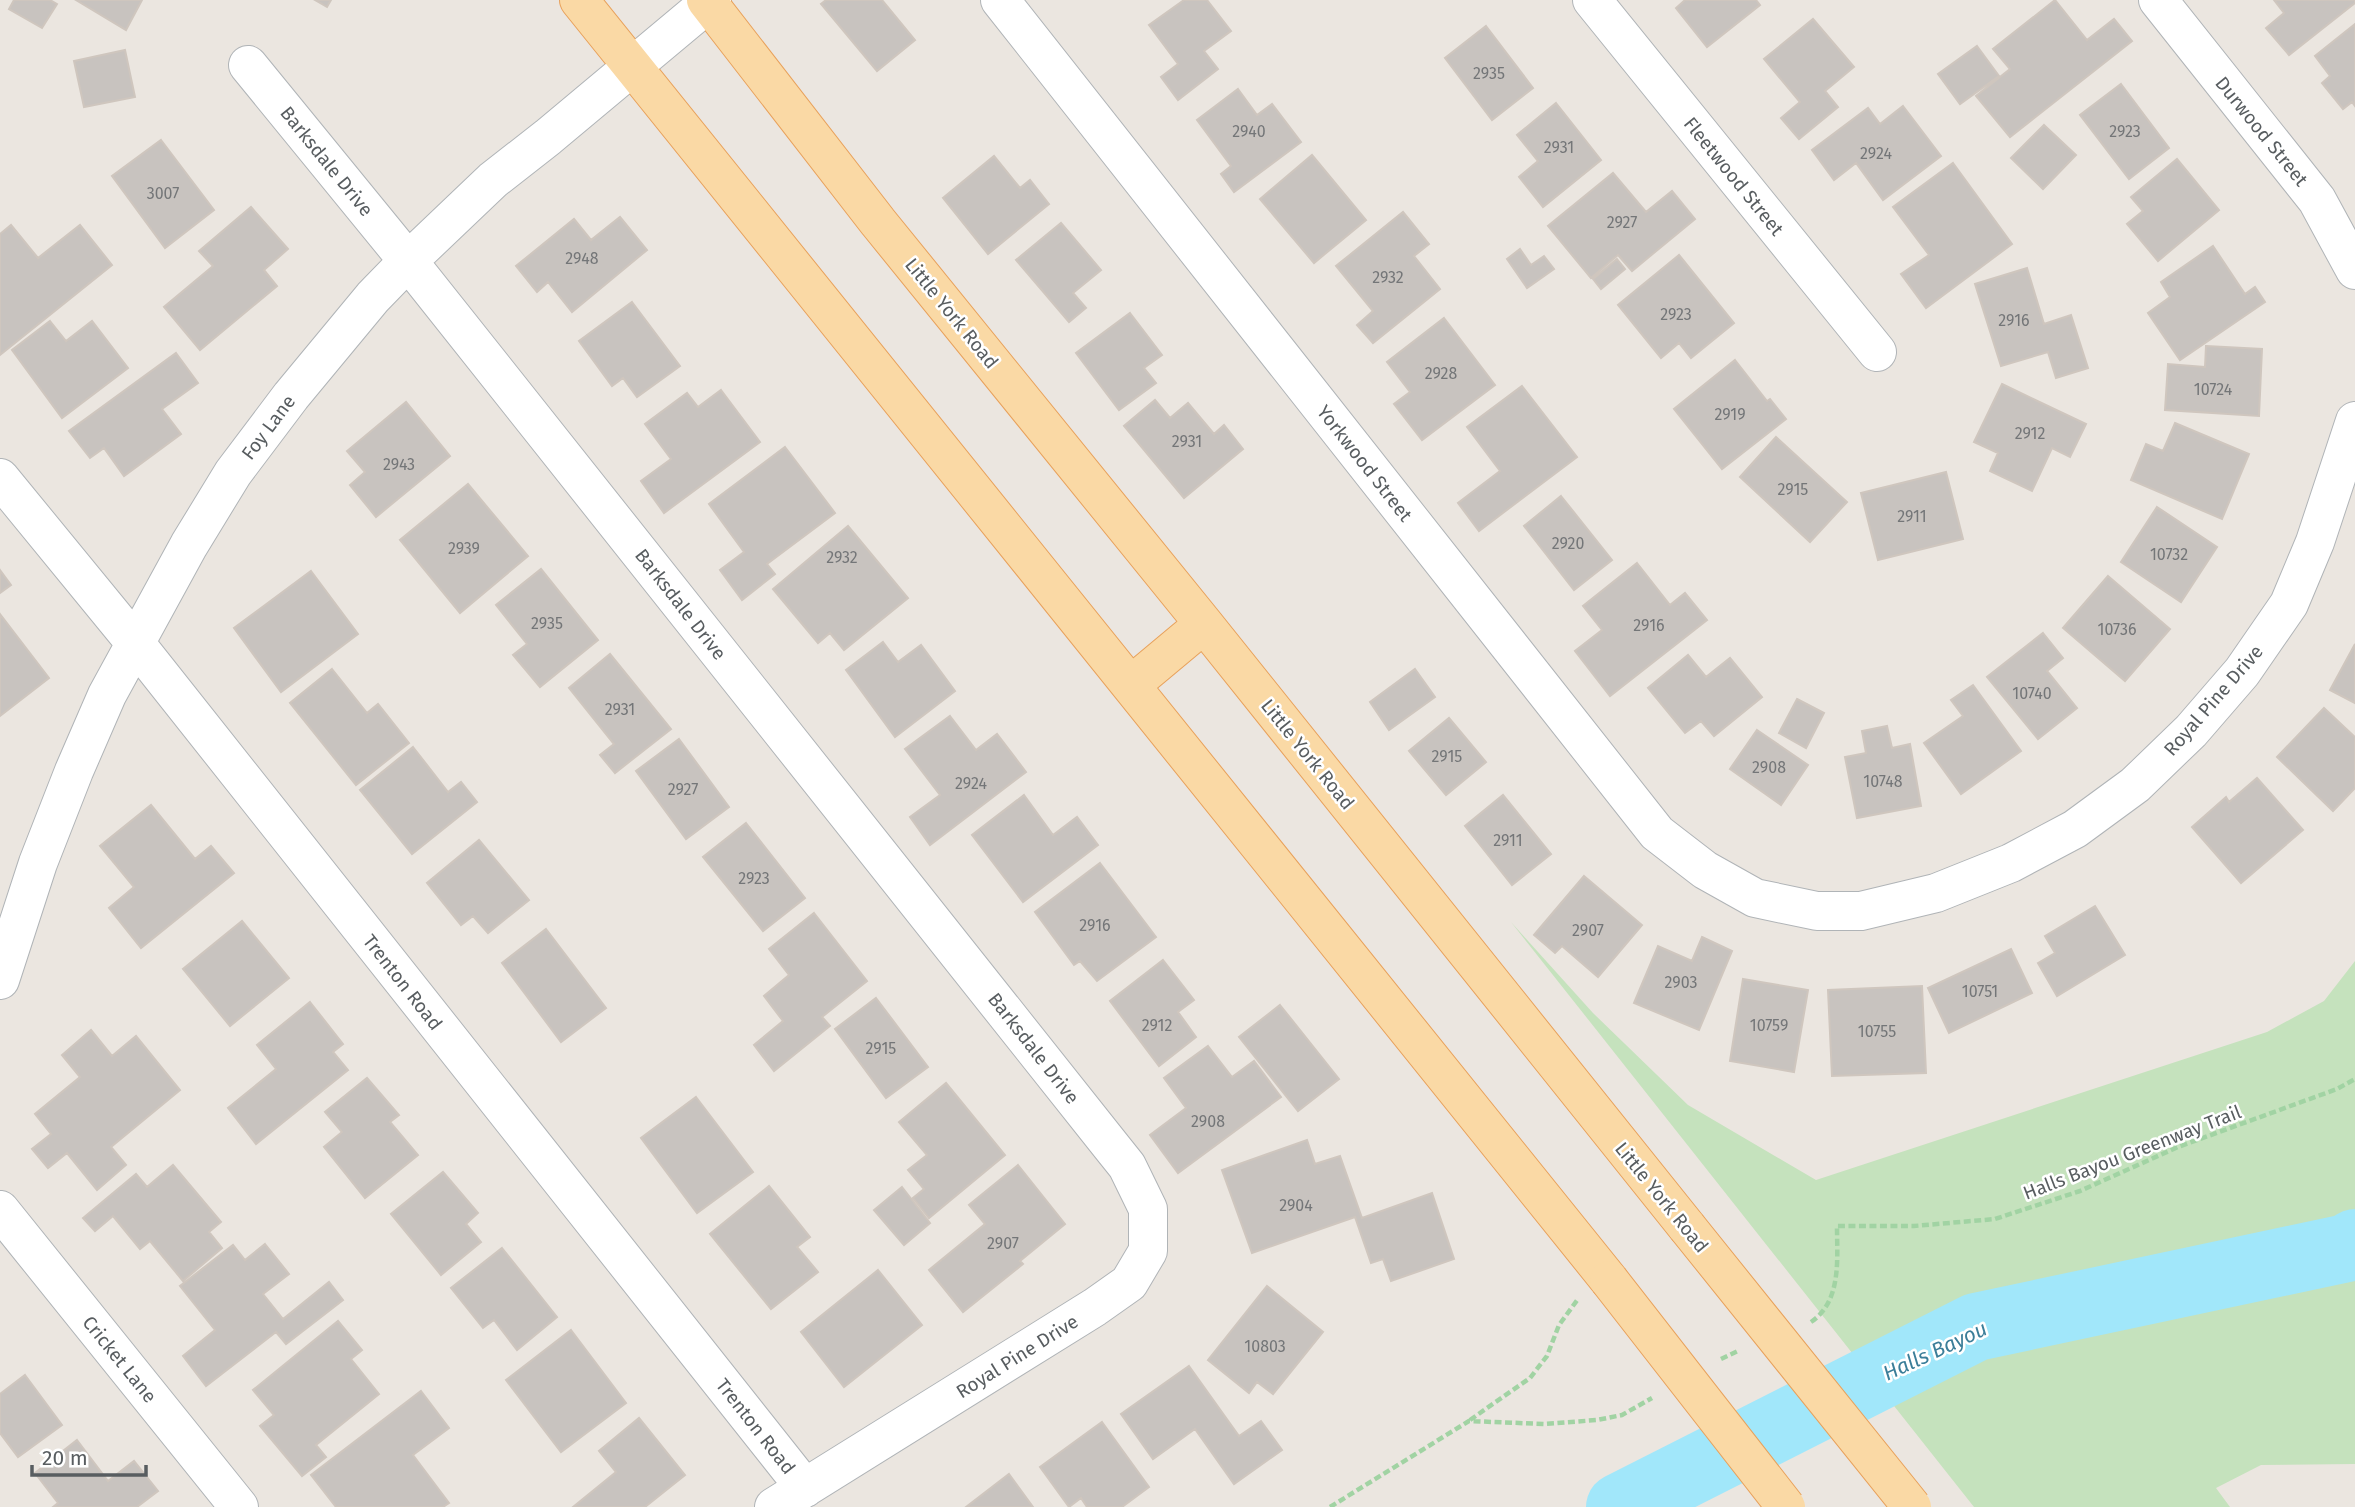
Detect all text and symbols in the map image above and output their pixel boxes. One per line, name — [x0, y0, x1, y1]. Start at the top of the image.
house number: 2935 — [1473, 64, 1505, 83]
street label: Durwood Street — [2210, 72, 2313, 191]
street label: Barksdale Drive — [275, 102, 378, 221]
street label: Fleetwood Street — [1679, 112, 1789, 240]
house number: 2940 — [1232, 122, 1266, 141]
house number: 2923 — [2109, 122, 2141, 141]
house number: 2931 — [1544, 138, 1574, 157]
house number: 2924 — [1860, 144, 1892, 163]
house number: 3007 — [147, 184, 179, 203]
house number: 2927 — [1607, 213, 1637, 232]
house number: 2948 — [565, 249, 599, 268]
street label: Little York Road — [900, 253, 1003, 373]
house number: 2932 — [1372, 268, 1404, 287]
house number: 2923 — [1660, 305, 1692, 324]
house number: 2916 — [1998, 311, 2030, 330]
house number: 2928 — [1425, 364, 1457, 383]
house number: 10724 — [2194, 380, 2233, 399]
street label: Foy Lane — [237, 390, 300, 464]
street label: Yorkwood Street — [1312, 401, 1417, 526]
house number: 2919 — [1714, 405, 1746, 424]
house number: 2912 — [2015, 424, 2045, 443]
house number: 2931 — [1172, 432, 1202, 451]
house number: 2943 — [383, 455, 415, 474]
house number: 2915 — [1778, 480, 1808, 499]
house number: 2911 — [1897, 507, 1927, 526]
house number: 2920 — [1552, 534, 1584, 553]
house number: 2939 — [448, 539, 480, 558]
street label: Barksdale Drive — [630, 544, 731, 664]
house number: 10732 — [2150, 545, 2188, 564]
house number: 2932 — [826, 548, 858, 567]
house number: 2935 — [531, 614, 563, 633]
house number: 2916 — [1633, 616, 1665, 635]
house number: 10736 — [2098, 620, 2137, 639]
street label: Royal Pine Drive — [2159, 640, 2268, 761]
house number: 10740 — [2012, 684, 2052, 703]
street label: Little York Road — [1256, 694, 1359, 814]
house number: 2931 — [605, 700, 635, 719]
house number: 2915 — [1432, 747, 1462, 766]
house number: 2908 — [1752, 758, 1786, 777]
house number: 10748 — [1863, 772, 1903, 791]
house number: 2924 — [955, 774, 987, 793]
house number: 2927 — [668, 780, 698, 799]
house number: 2911 — [1493, 831, 1523, 850]
house number: 2923 — [738, 869, 770, 888]
house number: 2916 — [1079, 916, 1111, 935]
house number: 2907 — [1572, 921, 1604, 940]
street label: Trenton Road — [358, 930, 447, 1035]
house number: 2903 — [1665, 973, 1697, 992]
house number: 10751 — [1962, 982, 1998, 1001]
street label: Barksdale Drive — [983, 988, 1084, 1108]
house number: 2912 — [1142, 1016, 1172, 1035]
house number: 10759 — [1750, 1016, 1788, 1035]
house number: 10755 — [1858, 1022, 1896, 1041]
house number: 2915 — [866, 1039, 896, 1058]
street label: Halls Bayou Greenway Trail — [2020, 1100, 2245, 1205]
house number: 2908 — [1191, 1112, 1225, 1131]
street label: Little York Road — [1610, 1137, 1713, 1257]
house number: 2904 — [1279, 1196, 1313, 1215]
house number: 2907 — [987, 1234, 1019, 1253]
street label: Royal Pine Drive — [952, 1310, 1083, 1403]
street label: Cricket Lane — [78, 1311, 162, 1407]
water label: Halls Bayou — [1879, 1316, 1991, 1386]
house number: 10803 — [1244, 1337, 1286, 1356]
street label: Trenton Road — [711, 1374, 800, 1479]
scale bar — [32, 1434, 145, 1478]
text: 20 m — [42, 1445, 88, 1471]

